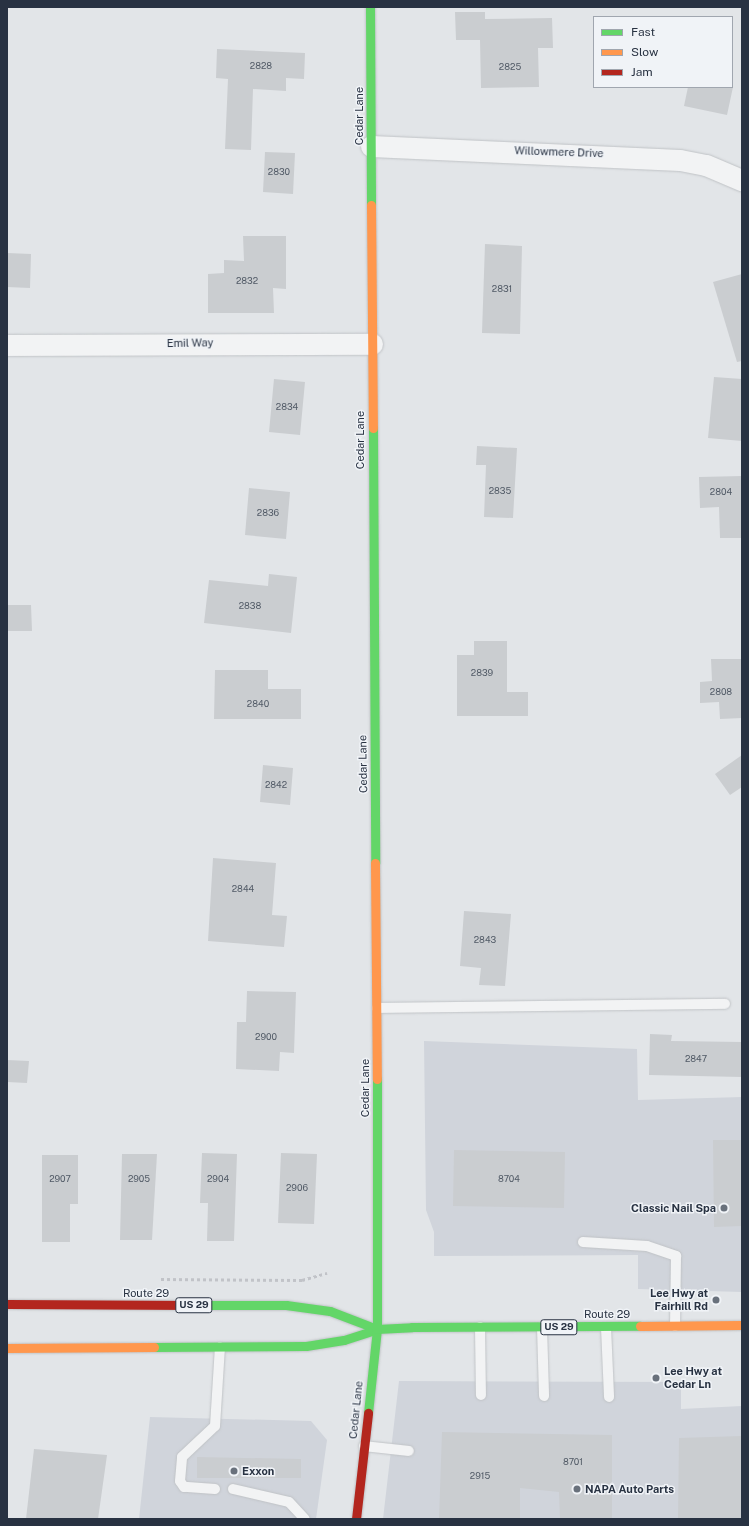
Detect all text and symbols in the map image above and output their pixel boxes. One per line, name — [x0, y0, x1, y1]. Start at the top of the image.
legend — [593, 16, 733, 88]
text: Fast — [631, 25, 655, 39]
text: Slow — [631, 45, 658, 59]
house number: 2828 — [250, 61, 272, 71]
house number: 2825 — [499, 62, 521, 72]
text: Jam — [631, 65, 653, 79]
street label: Cedar Lane — [352, 87, 366, 145]
street label: Willowmere Drive — [514, 144, 604, 160]
house number: 2830 — [268, 167, 290, 177]
house number: 2832 — [236, 276, 258, 286]
house number: 2831 — [492, 284, 512, 294]
street label: Emil Way — [166, 336, 214, 350]
house number: 2834 — [276, 402, 298, 412]
street label: Cedar Lane — [353, 411, 367, 469]
house number: 2835 — [489, 486, 511, 496]
house number: 2804 — [710, 487, 732, 497]
house number: 2836 — [257, 508, 279, 518]
house number: 2838 — [239, 601, 261, 611]
house number: 2839 — [471, 668, 493, 678]
house number: 2808 — [710, 687, 732, 697]
house number: 2840 — [247, 699, 269, 709]
street label: Cedar Lane — [356, 735, 370, 793]
house number: 2842 — [265, 780, 287, 790]
house number: 2844 — [232, 884, 254, 894]
house number: 2843 — [474, 935, 496, 945]
house number: 2900 — [255, 1032, 277, 1042]
house number: 2847 — [685, 1054, 707, 1064]
street label: Cedar Lane — [358, 1059, 372, 1117]
house number: 2907 — [49, 1174, 71, 1184]
house number: 2905 — [128, 1174, 150, 1184]
house number: 2904 — [207, 1174, 229, 1184]
house number: 8704 — [498, 1174, 520, 1184]
house number: 2906 — [286, 1183, 308, 1193]
place label: Classic Nail Spa — [631, 1201, 716, 1215]
marker: Classic Nail Spa — [719, 1203, 729, 1213]
street label: Route 29 — [123, 1286, 169, 1300]
place label: Lee Hwy at Fairhill Rd — [650, 1287, 708, 1313]
marker: Lee Hwy at Fairhill Rd — [711, 1295, 721, 1305]
road number: US 29 — [175, 1297, 213, 1313]
street label: Route 29 — [584, 1307, 630, 1321]
road number: US 29 — [540, 1319, 578, 1335]
place label: Lee Hwy at Cedar Ln — [664, 1365, 722, 1391]
marker: Lee Hwy at Cedar Ln — [651, 1373, 661, 1383]
street label: Cedar Lane — [346, 1380, 366, 1440]
house number: 8701 — [563, 1457, 583, 1467]
place label: Exxon — [242, 1464, 274, 1478]
marker: Exxon — [229, 1466, 239, 1476]
house number: 2915 — [470, 1471, 490, 1481]
place label: NAPA Auto Parts — [585, 1482, 674, 1496]
marker: NAPA Auto Parts — [572, 1484, 582, 1494]

